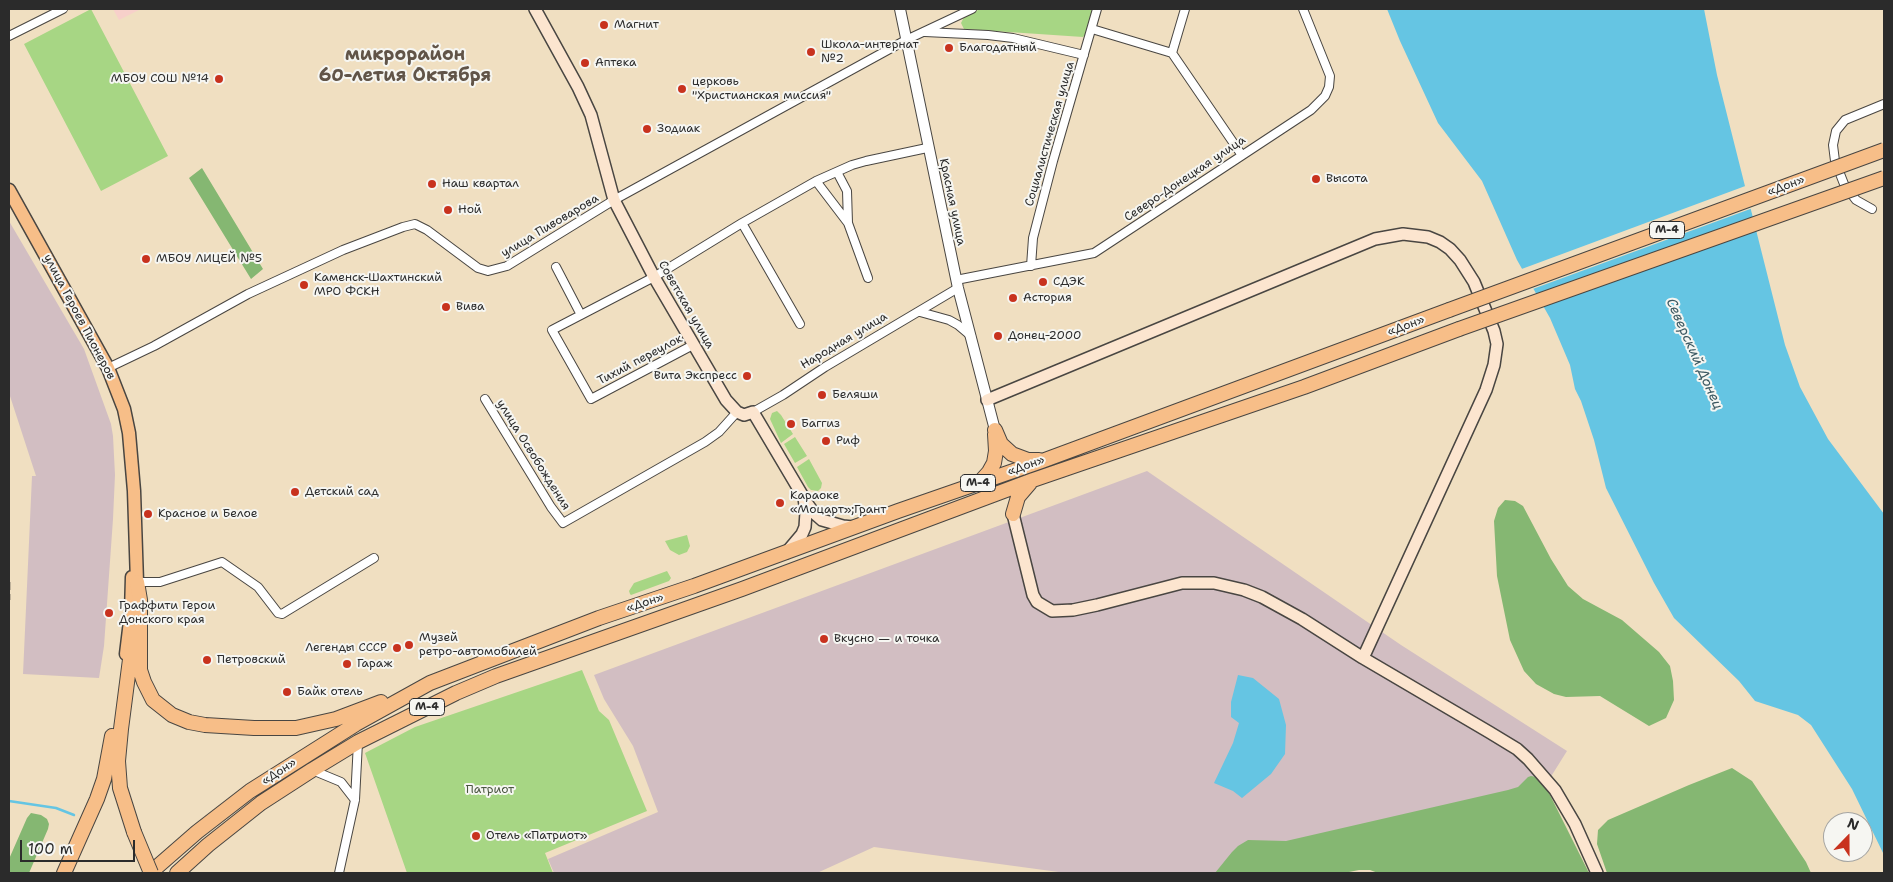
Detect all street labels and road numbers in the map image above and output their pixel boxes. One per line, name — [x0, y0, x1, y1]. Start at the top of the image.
street label: Социалистическая улица — [1022, 60, 1078, 208]
street label: Северо-Донецкая улица — [1122, 133, 1248, 225]
street label: Красная улица — [936, 157, 968, 247]
street label: «Дон» — [1766, 173, 1806, 199]
street label: улица Пивоварова — [499, 191, 601, 261]
road number: М-4 — [1650, 222, 1684, 238]
street label: улица Героев Пионеров — [40, 252, 118, 382]
street label: Советская улица — [655, 258, 717, 352]
street label: Народная улица — [798, 309, 890, 373]
street label: «Дон» — [1386, 313, 1426, 339]
street label: Тихий переулок — [595, 332, 685, 388]
street label: улица Освобождения — [493, 397, 573, 513]
street label: «Дон» — [1006, 453, 1046, 479]
road number: М-4 — [960, 474, 996, 492]
street label: «Дон» — [625, 590, 665, 616]
road number: М-4 — [410, 699, 444, 716]
street label: «Дон» — [259, 756, 299, 788]

